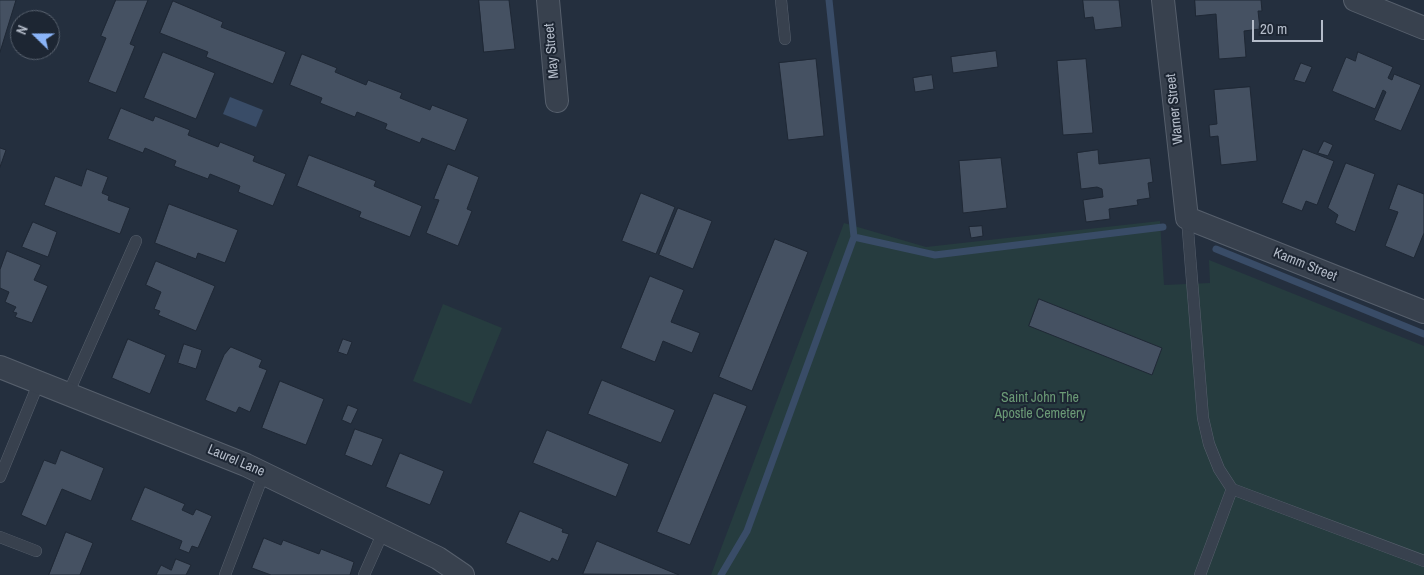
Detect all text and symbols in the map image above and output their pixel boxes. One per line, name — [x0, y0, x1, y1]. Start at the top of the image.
north arrow — [10, 10, 60, 60]
scale bar — [1254, 10, 1325, 42]
text: 20 m — [1260, 18, 1287, 39]
text: N — [12, 23, 32, 37]
street label: May Street — [541, 23, 563, 79]
street label: Warner Street — [1163, 73, 1187, 145]
street label: Kamm Street — [1271, 245, 1339, 285]
park label: Saint John The Apostle Cemetery — [994, 390, 1086, 422]
street label: Laurel Lane — [205, 441, 267, 481]

